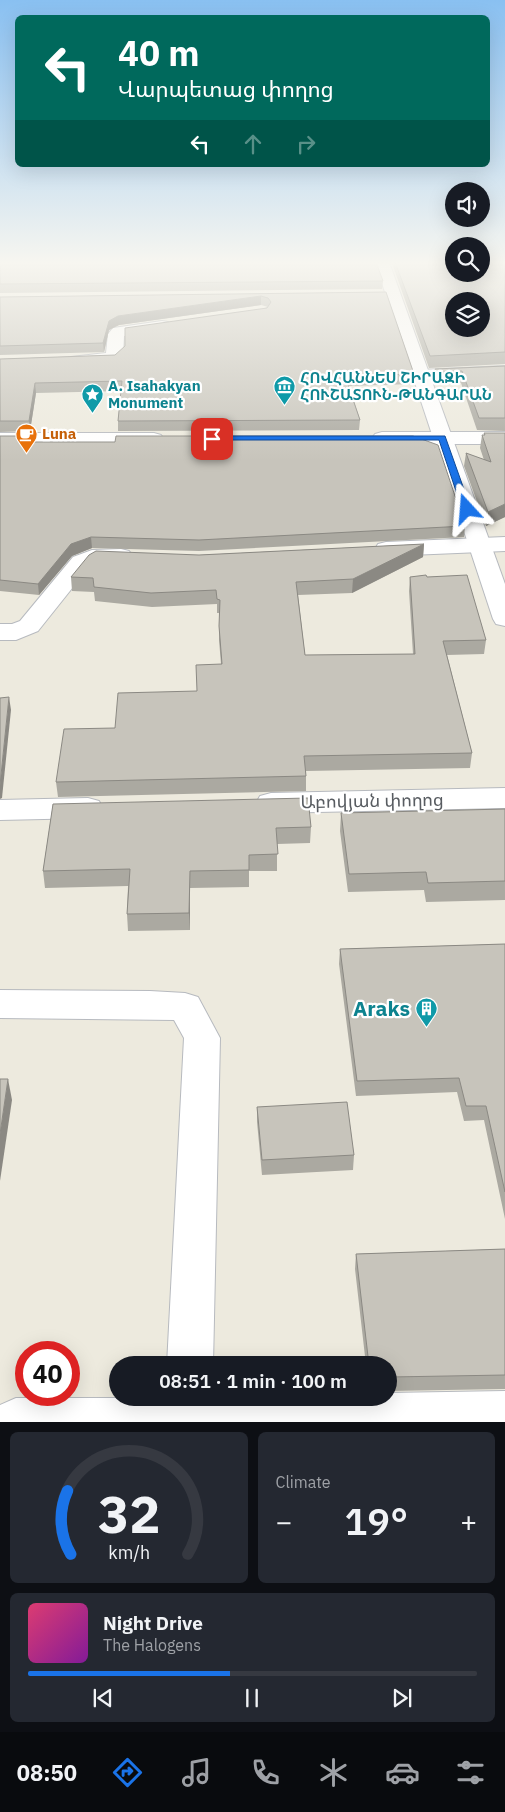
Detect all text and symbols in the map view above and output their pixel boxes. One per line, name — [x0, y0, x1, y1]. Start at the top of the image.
text: 40 m — [118, 30, 200, 76]
icon: left — [35, 35, 100, 100]
text: Վարպետաց փողոց — [118, 74, 334, 103]
icon: left — [186, 130, 214, 158]
icon: ahead — [239, 130, 267, 158]
icon: right — [292, 130, 320, 158]
map controls — [445, 182, 490, 337]
button: sound — [445, 182, 490, 227]
button: search — [445, 237, 490, 282]
button: layers — [445, 292, 490, 337]
place label: ՀՈՎՀԱՆՆԵՍ ՇԻՐԱԶԻ ՀՈՒՇԱՏՈՒՆ-ԹԱՆԳԱՐԱՆ — [300, 368, 492, 404]
museum icon: ՀՈՎՀԱՆՆԵՍ ՇԻՐԱԶԻ ՀՈՒՇԱՏՈՒՆ-ԹԱՆԳԱՐԱՆ — [272, 375, 296, 406]
place label: A. Isahakyan Monument — [108, 376, 201, 412]
place icon: A. Isahakyan Monument — [80, 383, 104, 414]
pin — [191, 418, 233, 460]
cafe icon: Luna — [14, 422, 38, 453]
place label: Luna — [42, 424, 77, 443]
icon: arrive — [198, 425, 226, 453]
position arrow — [440, 482, 492, 534]
street label: Աբովյան փողոց — [300, 788, 444, 813]
place label: Araks — [353, 994, 410, 1022]
building icon: Araks — [414, 997, 438, 1028]
speed limit sign: 40 — [15, 1341, 80, 1406]
text: 08:51 · 1 min · 100 m — [159, 1369, 347, 1393]
text: Climate — [276, 1472, 331, 1492]
text: 32 — [98, 1480, 160, 1547]
text: 19° — [345, 1496, 408, 1545]
text: − — [276, 1503, 292, 1540]
text: + — [460, 1503, 477, 1540]
text: km/h — [108, 1541, 150, 1564]
text: Night Drive — [103, 1611, 203, 1635]
text: The Halogens — [103, 1635, 201, 1655]
icon: previous — [89, 1684, 117, 1712]
icon: pause — [238, 1684, 266, 1712]
icon: next — [388, 1684, 416, 1712]
icon: directions — [110, 1755, 145, 1790]
icon: music — [179, 1755, 214, 1790]
icon: phone — [248, 1755, 283, 1790]
icon: climate — [316, 1755, 351, 1790]
icon: car — [385, 1755, 420, 1790]
icon: filters — [453, 1755, 488, 1790]
text: 08:50 — [17, 1758, 77, 1787]

